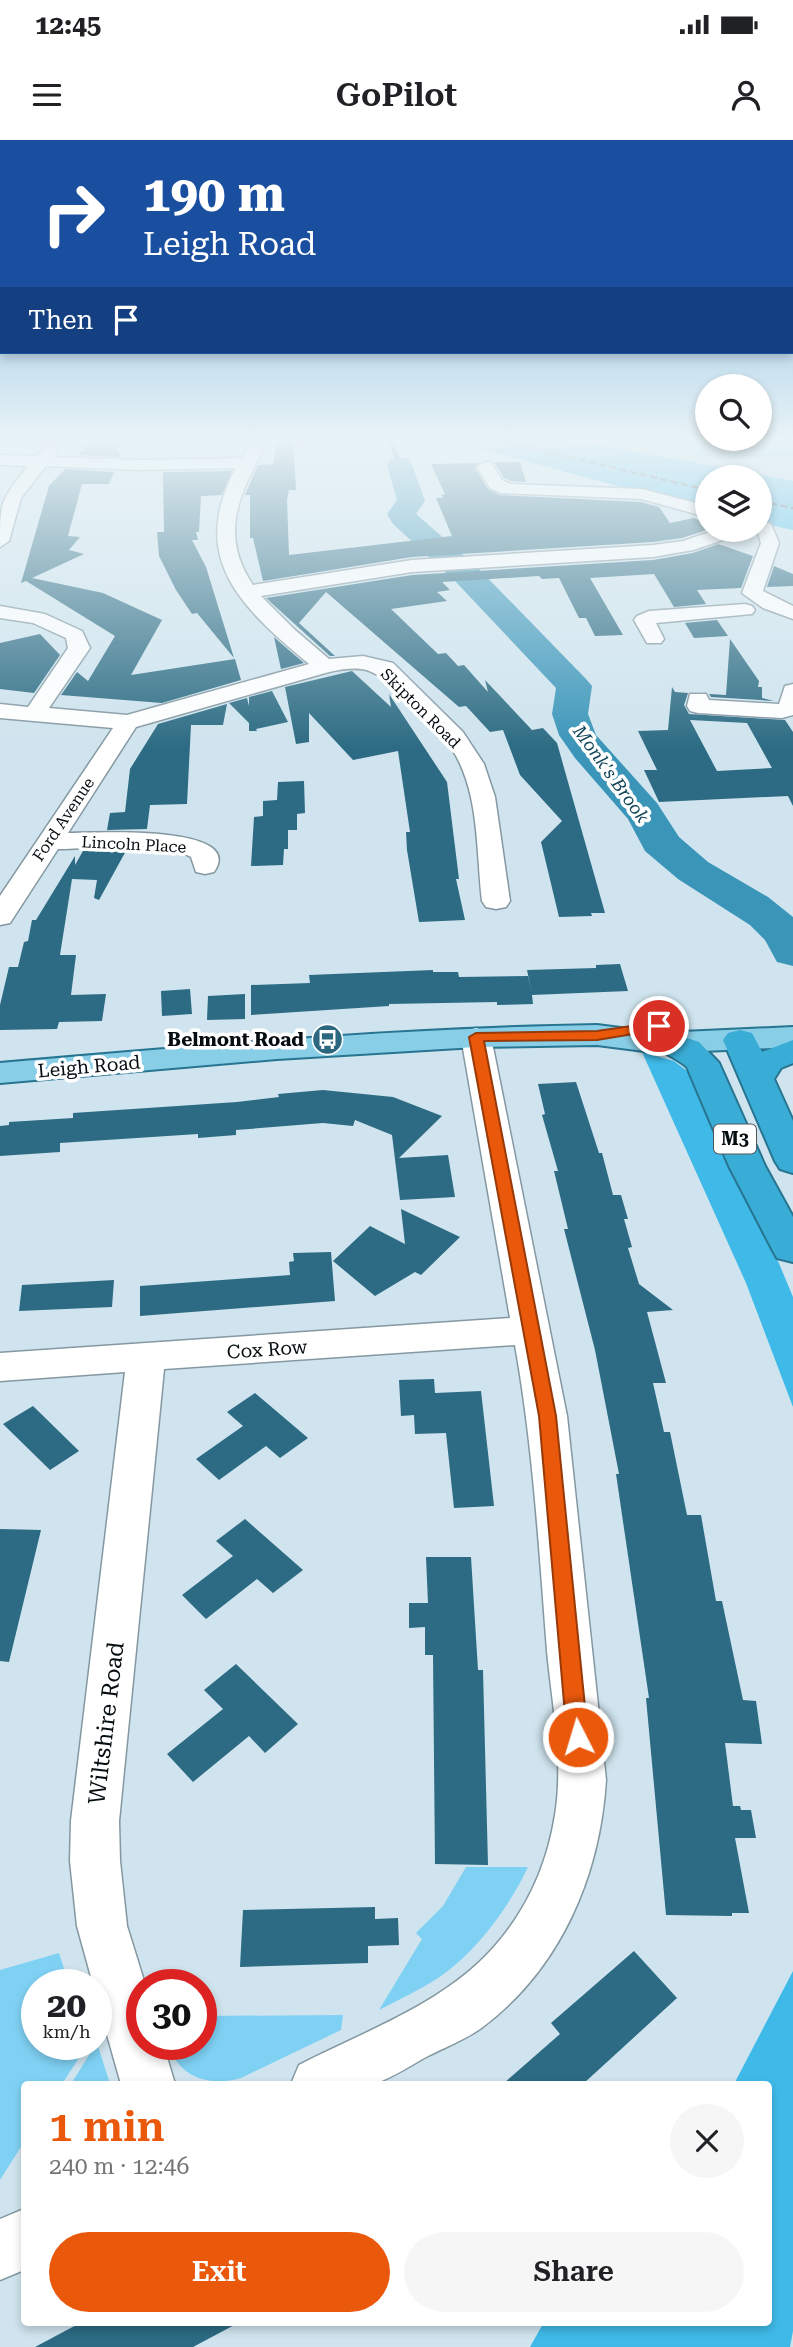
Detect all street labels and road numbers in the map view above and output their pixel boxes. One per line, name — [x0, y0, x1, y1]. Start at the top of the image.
street label: Skipton Road — [377, 665, 464, 752]
street label: Ford Avenue — [28, 774, 98, 865]
street label: Lincoln Place — [81, 832, 187, 857]
street label: Leigh Road — [37, 1051, 141, 1082]
road number: M3 — [714, 1124, 756, 1154]
street label: Cox Row — [226, 1335, 308, 1364]
street label: Wiltshire Road — [83, 1640, 130, 1806]

